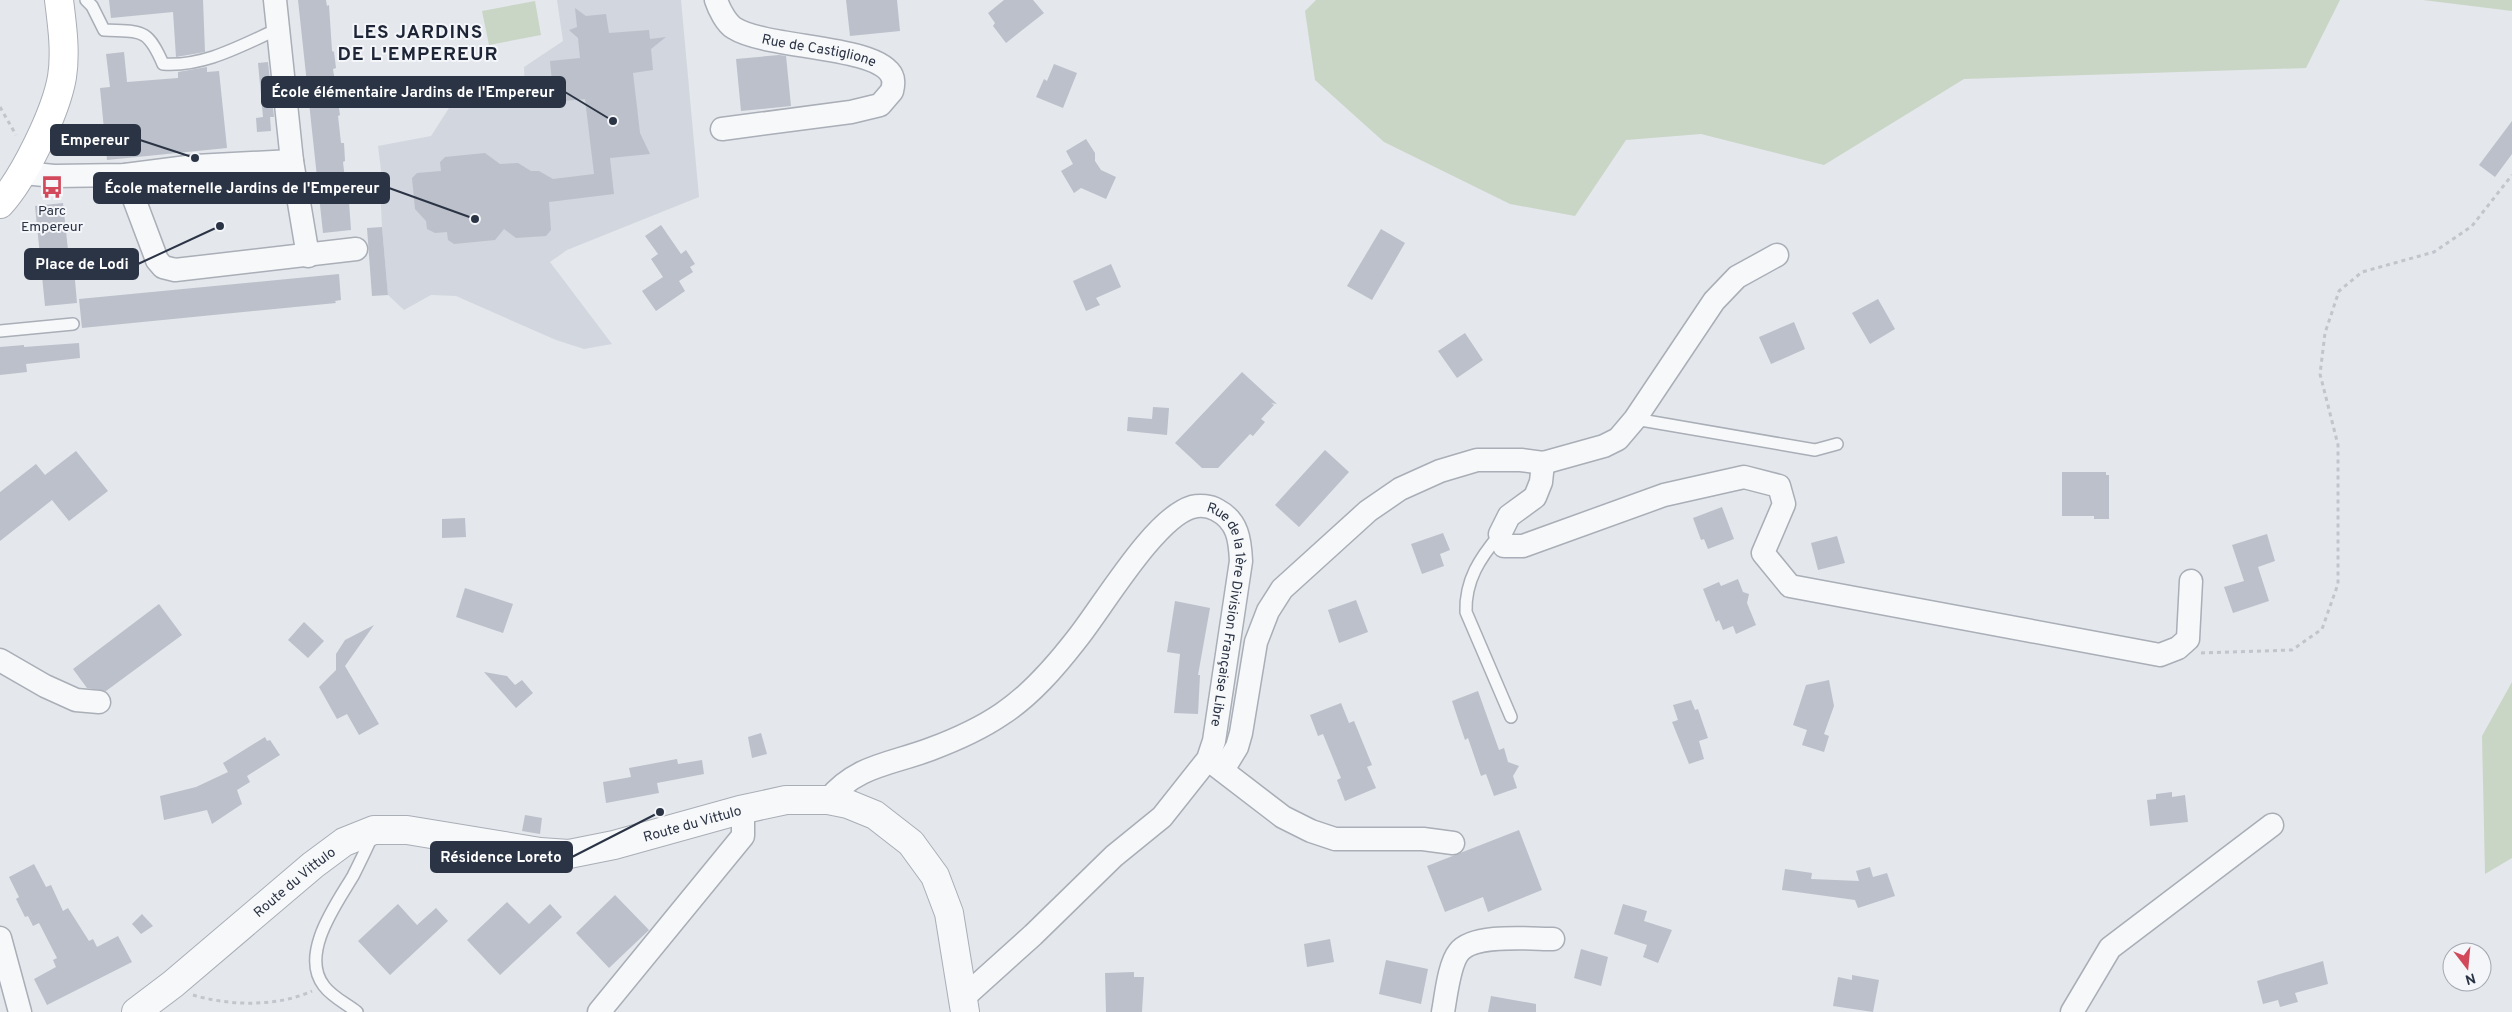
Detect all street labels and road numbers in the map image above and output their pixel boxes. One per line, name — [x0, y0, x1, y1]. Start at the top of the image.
street label: Rue de Castiglione — [760, 31, 879, 71]
street label: Rue de la 1ère Division Française Libre — [1193, 501, 1223, 739]
street label: Route du Vittulo — [642, 803, 744, 846]
street label: Route du Vittulo — [251, 844, 340, 922]

